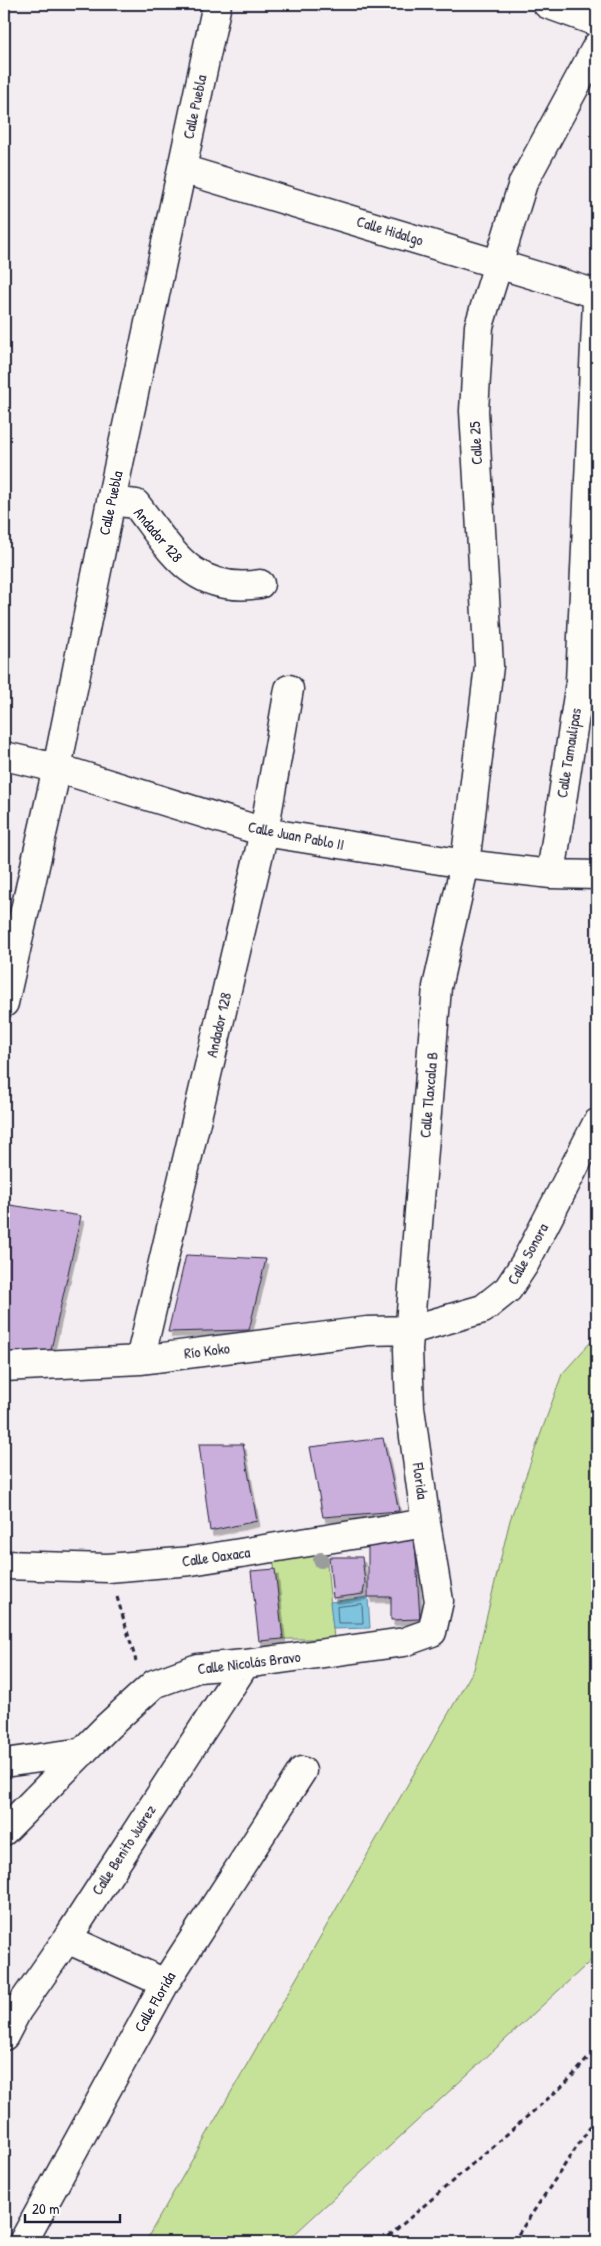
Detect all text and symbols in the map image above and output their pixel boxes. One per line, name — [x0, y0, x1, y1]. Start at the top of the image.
street label: Calle Puebla — [177, 73, 212, 141]
street label: Calle Hidalgo — [354, 210, 426, 251]
street label: Calle 25 — [464, 420, 487, 465]
street label: Calle Puebla — [93, 469, 128, 537]
street label: Andador 128 — [129, 503, 188, 567]
street label: Calle Tamaulipas — [551, 706, 586, 799]
street label: Calle Juan Pablo II — [246, 816, 346, 855]
street label: Andador 128 — [201, 990, 236, 1059]
street label: Calle Tlaxcala B — [414, 1051, 443, 1139]
street label: Calle Sonora — [502, 1219, 553, 1288]
street label: Río Koko — [183, 1337, 231, 1364]
street label: Florida — [407, 1460, 433, 1501]
street label: Calle Oaxaca — [181, 1541, 251, 1572]
street label: Calle Nicolás Bravo — [196, 1646, 302, 1679]
street label: Calle Benito Juárez — [86, 1800, 161, 1899]
street label: Calle Florida — [129, 1968, 180, 2036]
scale bar — [25, 2191, 120, 2223]
text: 20 m — [32, 2198, 59, 2219]

